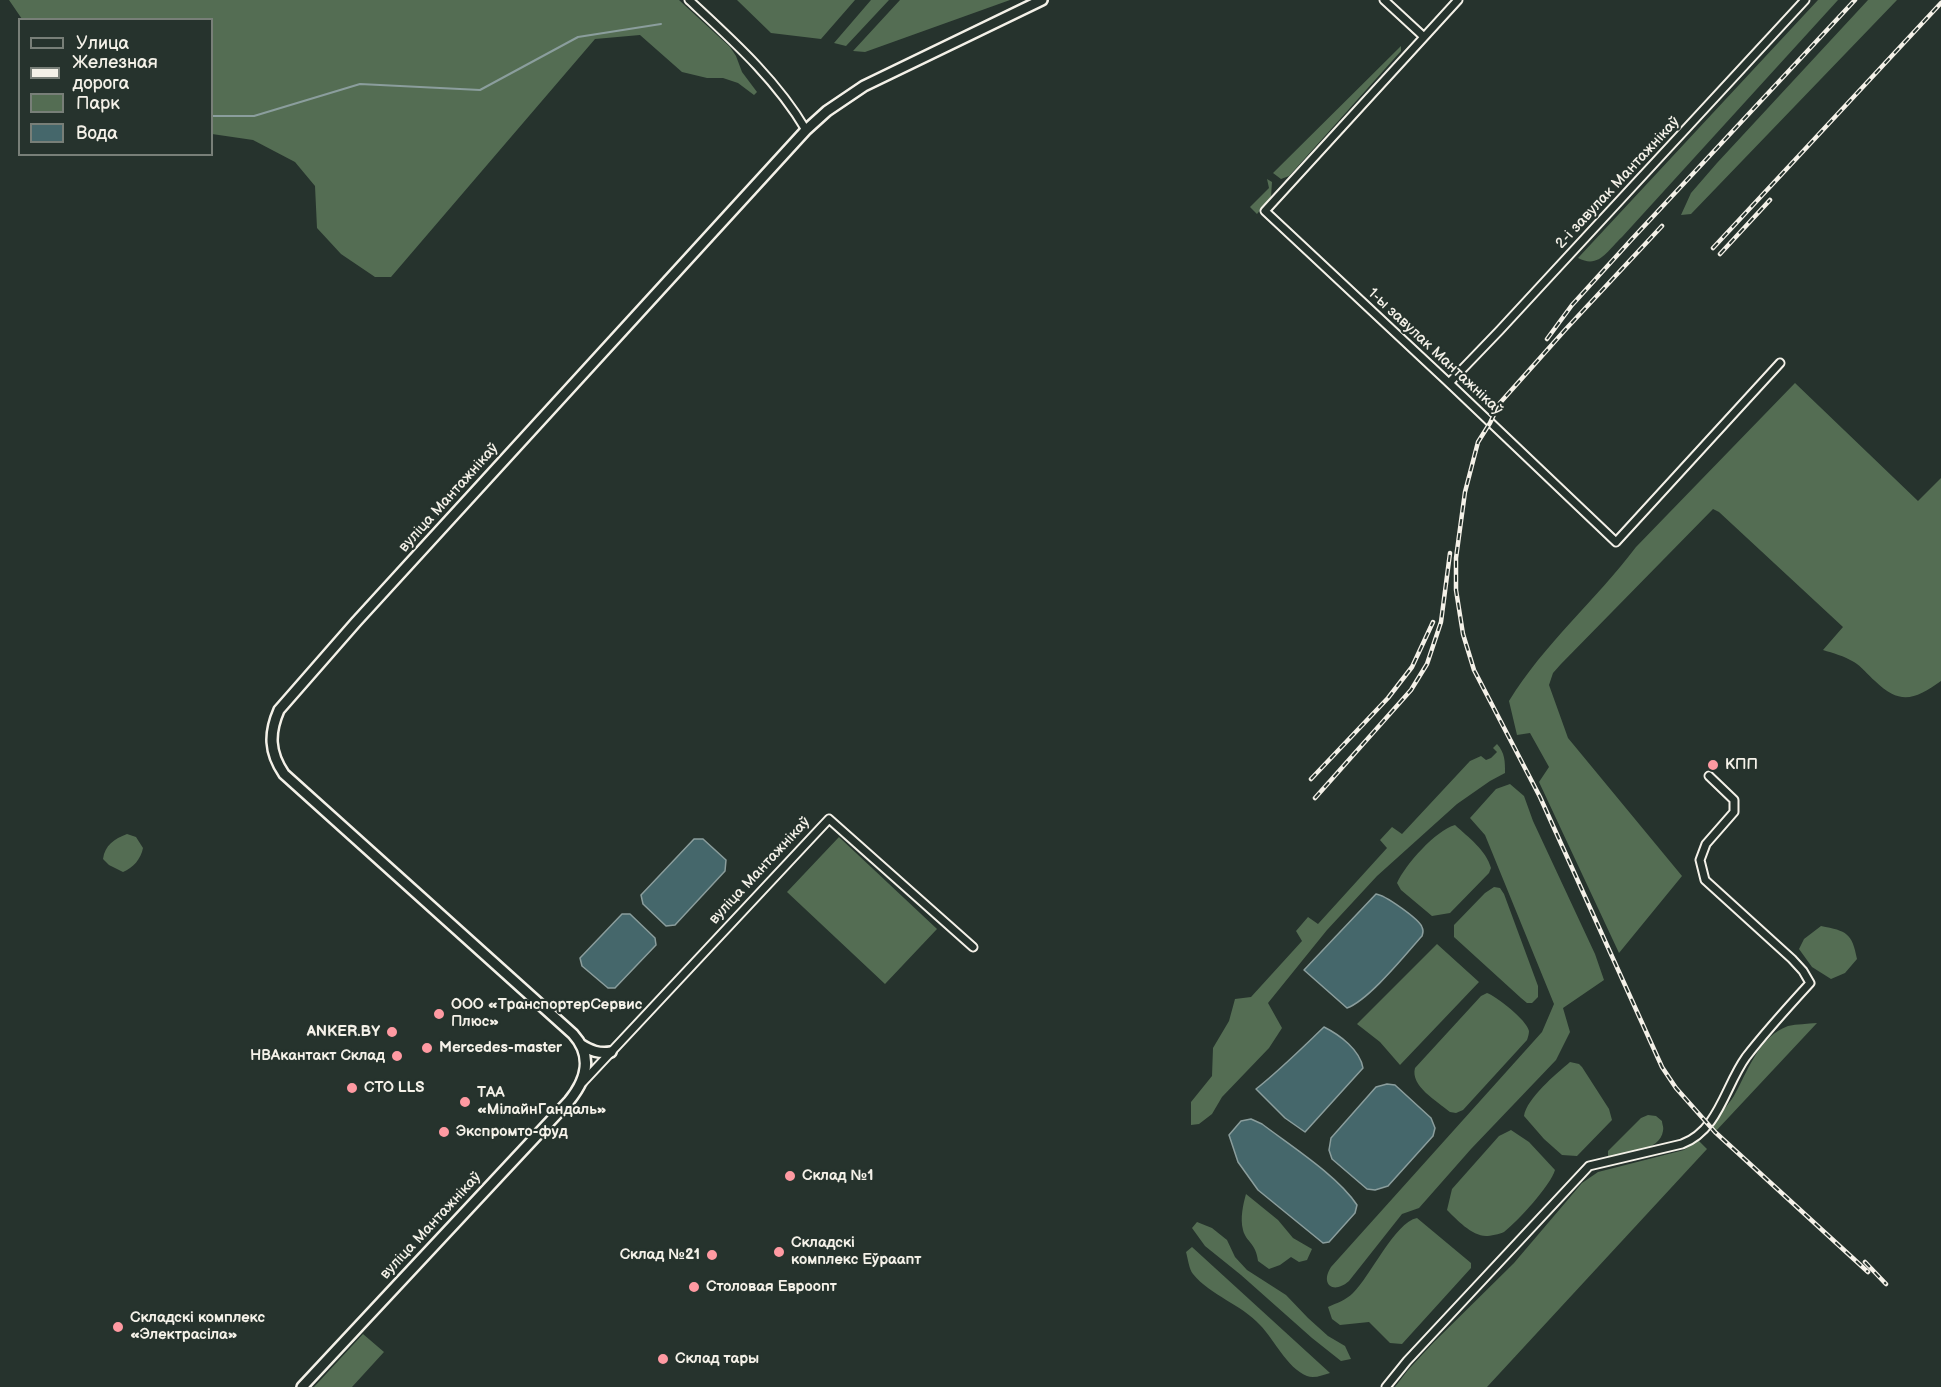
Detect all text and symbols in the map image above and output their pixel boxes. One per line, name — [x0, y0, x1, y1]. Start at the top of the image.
legend — [18, 18, 213, 156]
text: Улица — [76, 33, 129, 54]
text: Железная дорога — [72, 52, 158, 94]
text: Парк — [76, 93, 120, 114]
street label: 2-і завулак Мантажнікаў — [1552, 113, 1684, 253]
text: Вода — [76, 123, 118, 144]
street label: 1-ы завулак Мантажнікаў — [1364, 285, 1506, 419]
street label: вуліца Мантажнікаў — [395, 440, 503, 556]
place label: КПП — [1725, 756, 1758, 774]
marker: КПП — [1706, 758, 1720, 772]
street label: вуліца Мантажнікаў — [706, 814, 814, 928]
place label: ООО «ТранспортерСервис Плюс» — [451, 996, 642, 1031]
marker: ООО «ТранспортерСервис Плюс» — [432, 1007, 446, 1021]
place label: ANKER.BY — [307, 1023, 380, 1041]
marker: ANKER.BY — [385, 1025, 399, 1039]
place label: Mercedes-master — [439, 1039, 562, 1057]
marker: Mercedes-master — [420, 1041, 434, 1055]
place label: НВАкантакт Склад — [250, 1047, 385, 1065]
marker: НВАкантакт Склад — [390, 1049, 404, 1063]
place label: СТО LLS — [364, 1079, 424, 1097]
marker: СТО LLS — [345, 1081, 359, 1095]
place label: ТАА «МілайнГандаль» — [477, 1084, 607, 1119]
marker: ТАА «МілайнГандаль» — [458, 1095, 472, 1109]
place label: Экспромто-фуд — [456, 1123, 568, 1141]
marker: Экспромто-фуд — [437, 1125, 451, 1139]
place label: Склад №1 — [802, 1167, 874, 1185]
street label: вуліца Мантажнікаў — [377, 1169, 485, 1283]
marker: Склад №1 — [783, 1169, 797, 1183]
place label: Складскі комплекс Еўраапт — [791, 1234, 921, 1269]
marker: Складскі комплекс Еўраапт — [772, 1245, 786, 1259]
place label: Склад №21 — [620, 1246, 700, 1264]
marker: Склад №21 — [705, 1248, 719, 1262]
place label: Столовая Евроопт — [706, 1278, 837, 1296]
marker: Столовая Евроопт — [687, 1280, 701, 1294]
place label: Складскі комплекс «Электрасіла» — [130, 1309, 265, 1344]
marker: Складскі комплекс «Электрасіла» — [111, 1320, 125, 1334]
place label: Склад тары — [675, 1350, 759, 1368]
marker: Склад тары — [656, 1352, 670, 1366]

